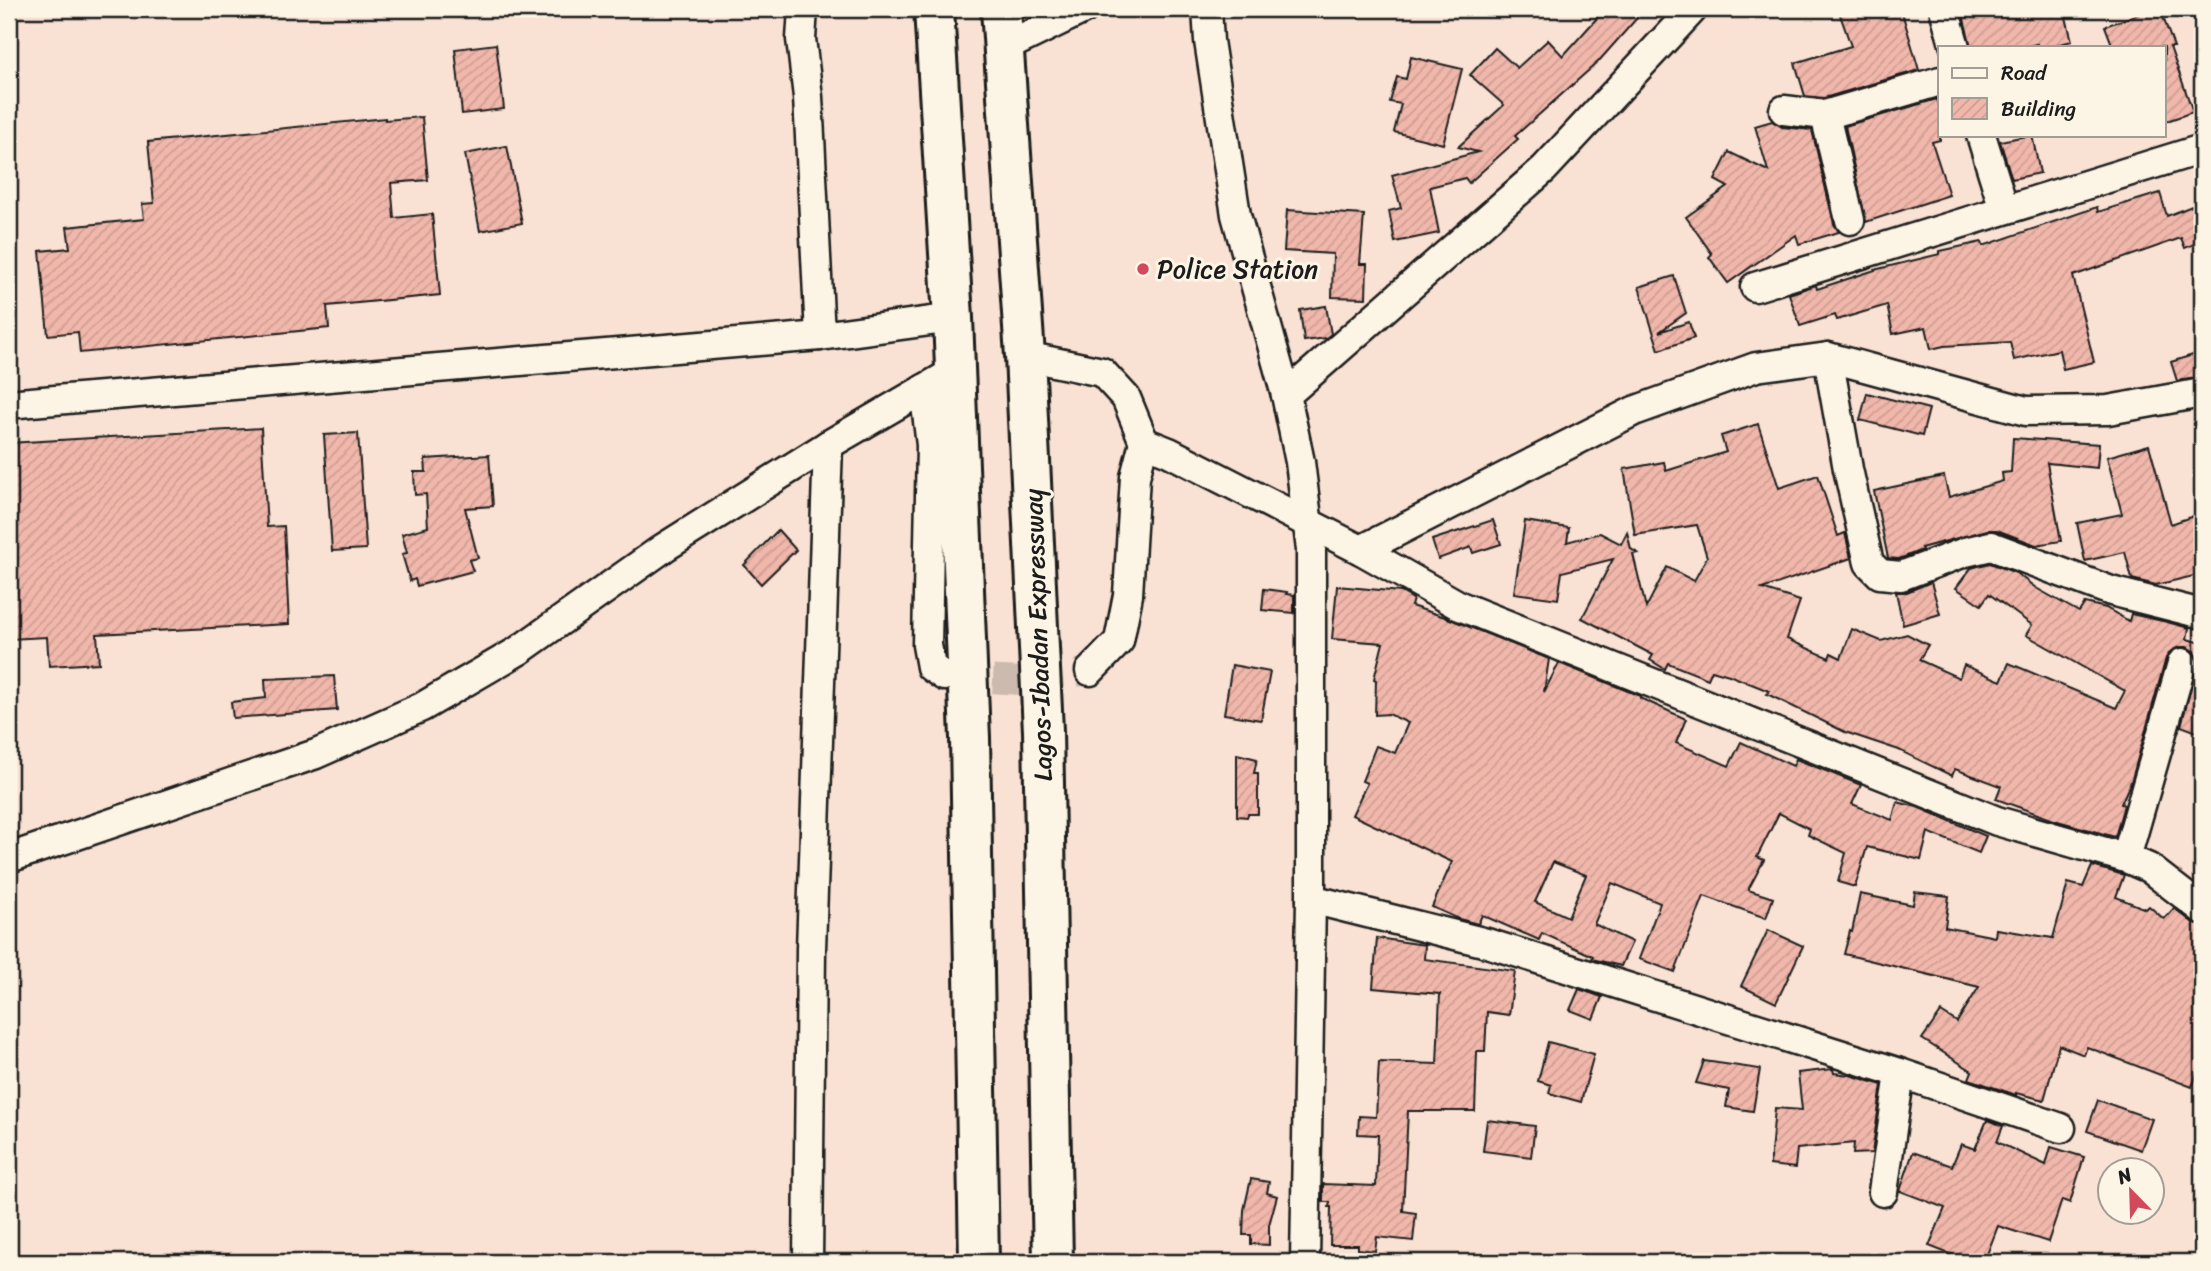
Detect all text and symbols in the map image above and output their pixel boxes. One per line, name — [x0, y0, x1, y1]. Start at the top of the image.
legend — [1938, 46, 2166, 136]
text: Road — [2001, 54, 2048, 92]
text: Building — [2001, 90, 2077, 128]
place label: Police Station — [1157, 246, 1318, 292]
marker: Police Station — [1135, 261, 1151, 277]
street label: Lagos-Ibadan Expressway — [1010, 487, 1066, 782]
north arrow — [2096, 1156, 2166, 1226]
text: N — [2111, 1158, 2138, 1194]

